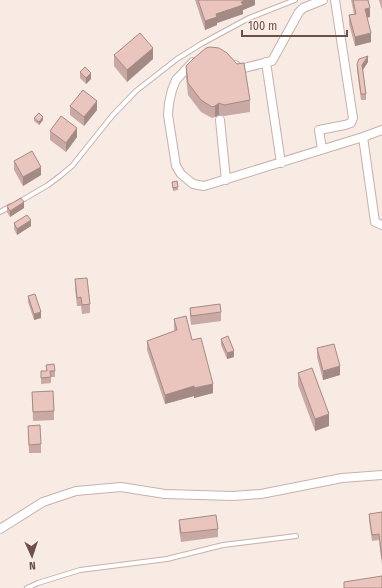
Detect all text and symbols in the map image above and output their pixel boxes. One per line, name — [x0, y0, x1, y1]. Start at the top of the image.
scale bar — [242, 12, 347, 38]
text: 100 m — [248, 19, 277, 33]
north arrow — [12, 536, 52, 576]
text: N — [29, 559, 36, 572]

